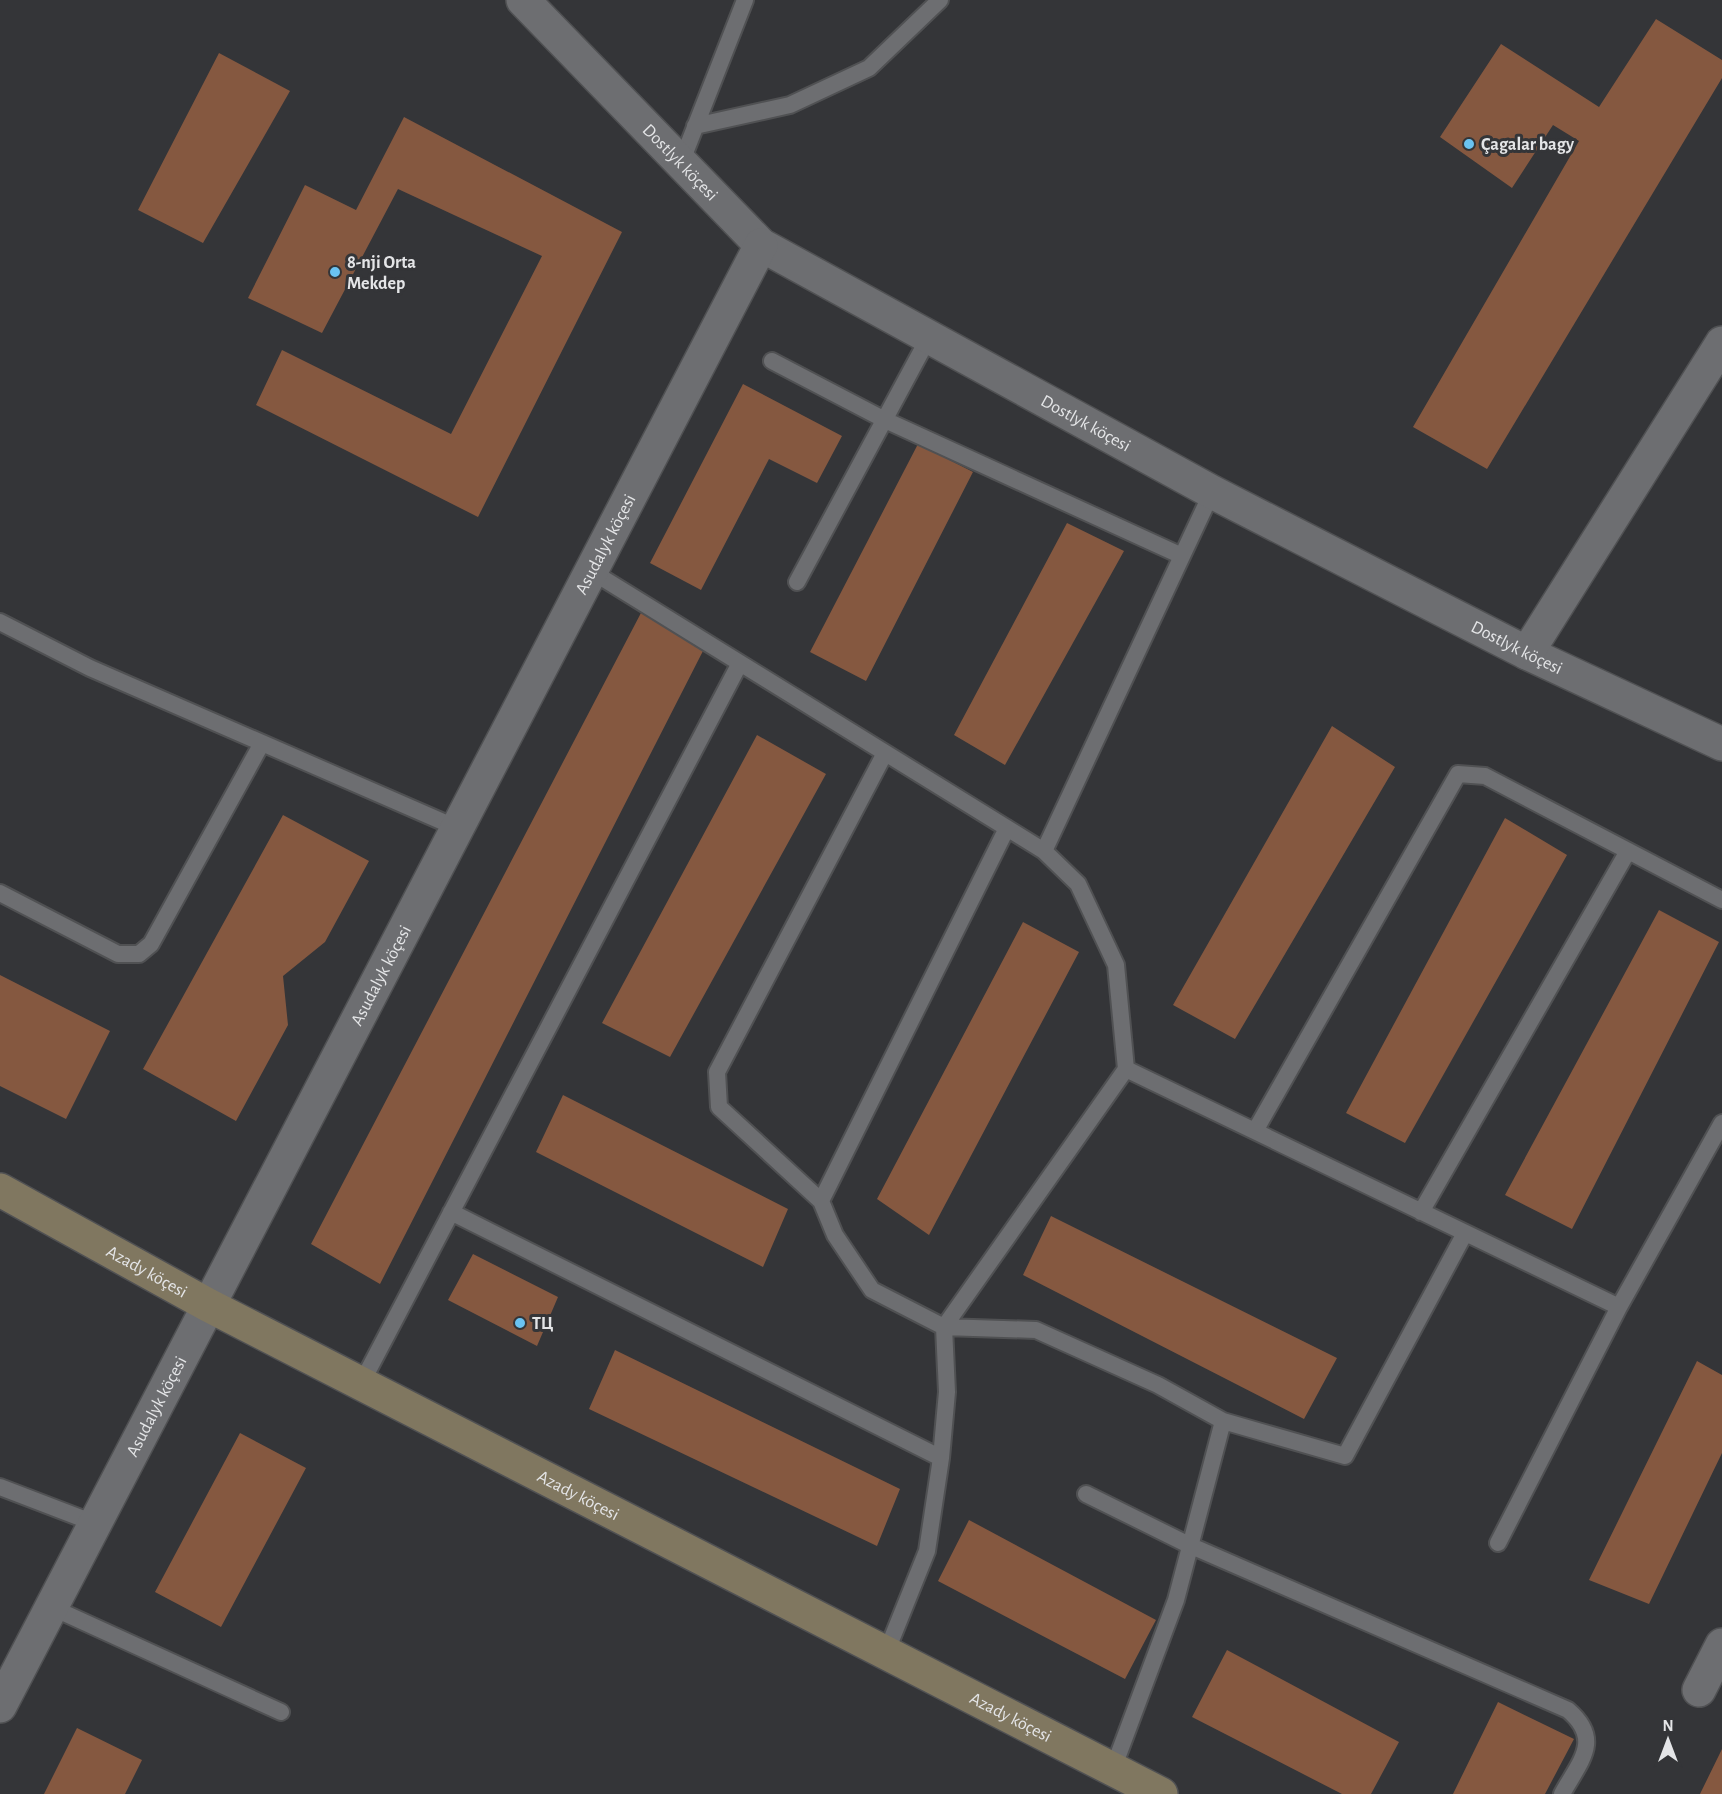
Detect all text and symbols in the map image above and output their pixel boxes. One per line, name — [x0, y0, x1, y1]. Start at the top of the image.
street label: Dostlyk köçesi — [639, 121, 721, 205]
place label: Çagalar bagy — [1481, 136, 1575, 154]
marker: Çagalar bagy — [1462, 137, 1476, 151]
place label: 8-nji Orta Mekdep — [347, 254, 416, 293]
marker: 8-nji Orta Mekdep — [328, 265, 342, 279]
street label: Dostlyk köçesi — [1038, 392, 1133, 456]
street label: Asudalyk köçesi — [573, 492, 640, 598]
street label: Dostlyk köçesi — [1468, 618, 1565, 678]
street label: Asudalyk köçesi — [348, 923, 415, 1029]
street label: Azady köçesi — [103, 1243, 190, 1302]
place label: ТЦ — [532, 1315, 554, 1333]
marker: ТЦ — [513, 1316, 527, 1330]
street label: Asudalyk köçesi — [124, 1354, 190, 1460]
street label: Azady köçesi — [534, 1468, 622, 1524]
street label: Azady köçesi — [967, 1689, 1054, 1746]
north arrow — [1638, 1710, 1698, 1770]
text: N — [1662, 1718, 1674, 1734]

